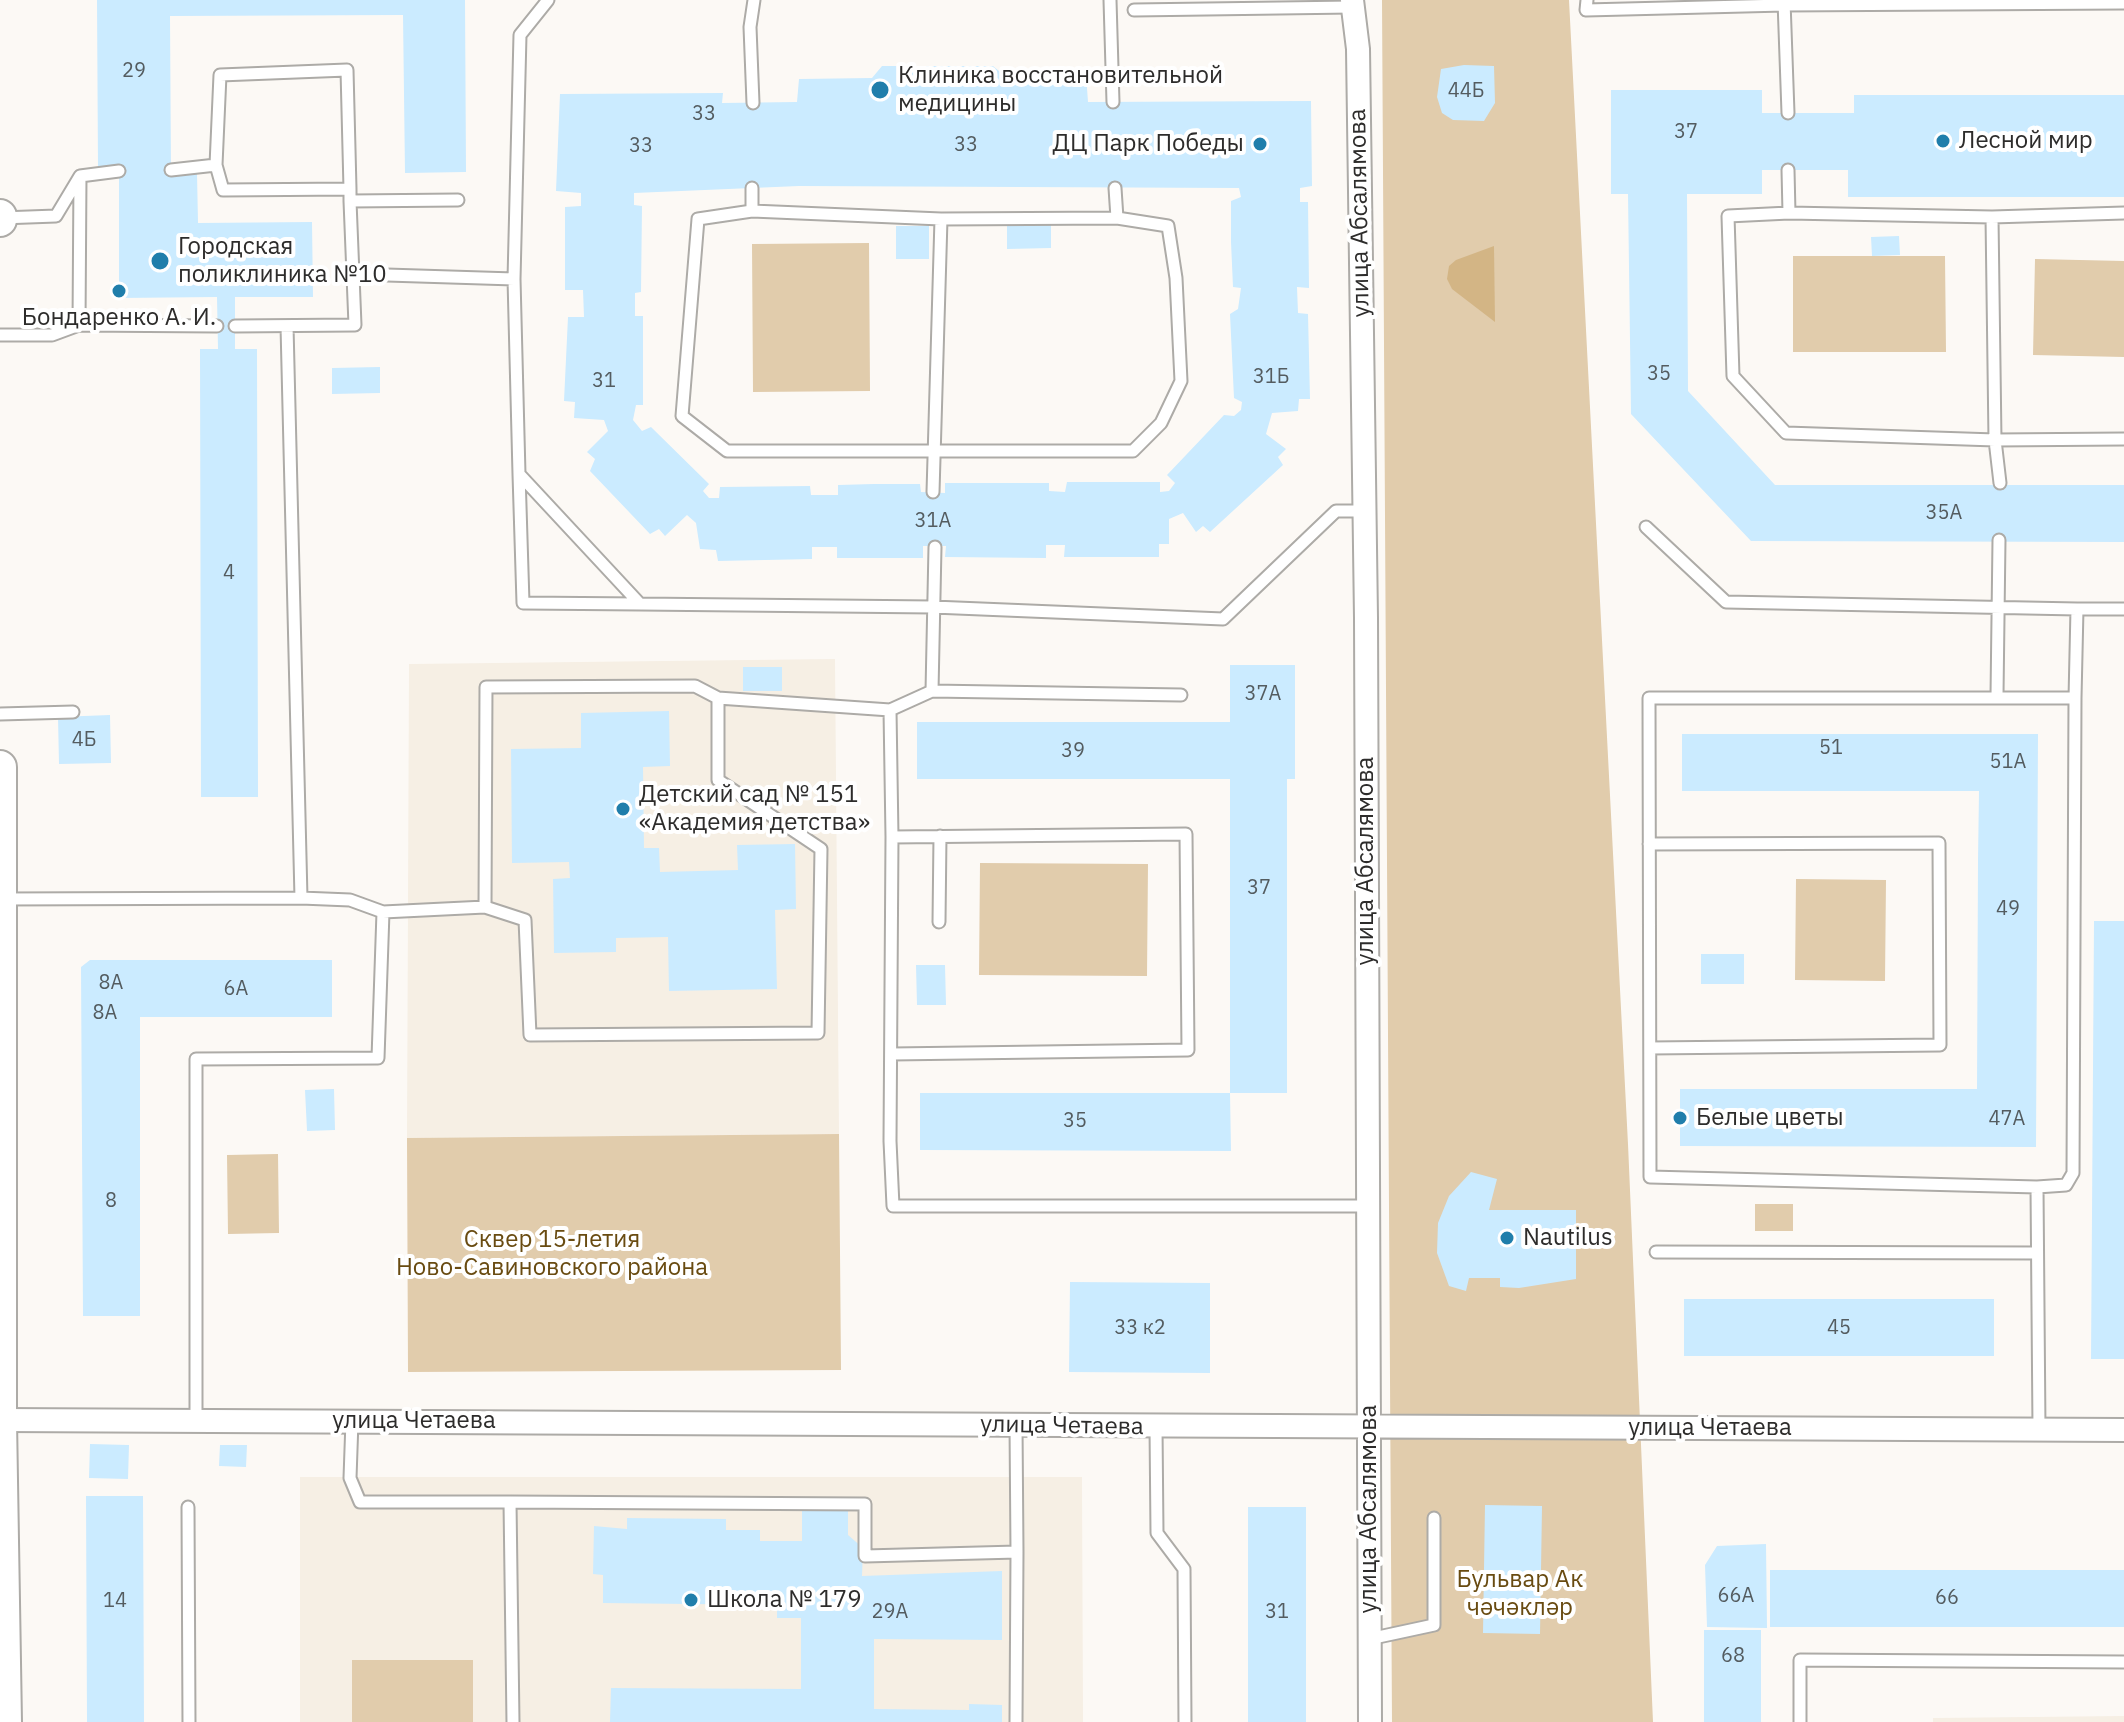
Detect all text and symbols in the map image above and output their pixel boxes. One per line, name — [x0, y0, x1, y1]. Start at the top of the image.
house number: 29 — [122, 59, 146, 83]
place label: Клиника восстановительной медицины — [898, 62, 1223, 118]
marker: Клиника восстановительной медицины — [869, 79, 891, 101]
house number: 44Б — [1448, 79, 1484, 103]
house number: 33 — [692, 102, 716, 126]
street label: улица Абсалямова — [1344, 108, 1376, 318]
house number: 37 — [1674, 120, 1698, 144]
place label: Лесной мир — [1959, 127, 2093, 155]
place label: ДЦ Парк Победы — [1053, 130, 1244, 158]
marker: Лесной мир — [1934, 132, 1952, 150]
house number: 33 — [954, 133, 978, 157]
house number: 33 — [629, 134, 653, 158]
marker: ДЦ Парк Победы — [1251, 135, 1269, 153]
place label: Городская поликлиника №10 — [178, 233, 387, 289]
marker: Городская поликлиника №10 — [149, 250, 171, 272]
marker: Бондаренко А. И. — [110, 282, 128, 300]
place label: Бондаренко А. И. — [22, 304, 216, 332]
house number: 35 — [1647, 362, 1671, 386]
house number: 31Б — [1253, 365, 1289, 389]
house number: 31 — [592, 369, 616, 393]
house number: 35А — [1926, 501, 1962, 525]
house number: 31А — [915, 509, 951, 533]
house number: 4 — [223, 561, 235, 585]
house number: 37А — [1245, 682, 1281, 706]
house number: 4Б — [72, 728, 96, 752]
house number: 51 — [1819, 736, 1843, 760]
house number: 39 — [1061, 739, 1085, 763]
house number: 51А — [1990, 750, 2026, 774]
street label: улица Абсалямова — [1352, 757, 1380, 965]
place label: Детский сад № 151 «Академия детства» — [639, 781, 870, 837]
marker: Детский сад № 151 «Академия детства» — [614, 800, 632, 818]
house number: 37 — [1247, 876, 1271, 900]
house number: 49 — [1996, 897, 2020, 921]
house number: 8А — [99, 971, 123, 995]
house number: 6А — [224, 977, 248, 1001]
house number: 8А — [93, 1001, 117, 1025]
place label: Белые цветы — [1696, 1104, 1844, 1132]
house number: 47А — [1989, 1107, 2025, 1131]
house number: 35 — [1063, 1109, 1087, 1133]
marker: Белые цветы — [1671, 1109, 1689, 1127]
house number: 8 — [105, 1189, 117, 1213]
place label: Nautilus — [1523, 1224, 1613, 1252]
park label: Сквер 15-летия Ново-Савиновского района — [396, 1226, 708, 1282]
marker: Nautilus — [1498, 1229, 1516, 1247]
house number: 33 к2 — [1114, 1316, 1166, 1340]
house number: 45 — [1827, 1316, 1851, 1340]
street label: улица Абсалямова — [1355, 1405, 1383, 1613]
street label: улица Четаева — [332, 1407, 496, 1435]
street label: улица Четаева — [980, 1410, 1144, 1442]
street label: улица Четаева — [1628, 1414, 1792, 1442]
park label: Бульвар Ак чәчәкләр — [1457, 1566, 1583, 1622]
house number: 66А — [1718, 1584, 1754, 1608]
place label: Школа № 179 — [707, 1586, 862, 1614]
house number: 66 — [1935, 1586, 1959, 1610]
house number: 14 — [103, 1589, 127, 1613]
marker: Школа № 179 — [682, 1591, 700, 1609]
house number: 29А — [872, 1600, 908, 1624]
house number: 31 — [1265, 1600, 1289, 1624]
house number: 68 — [1721, 1644, 1745, 1668]

